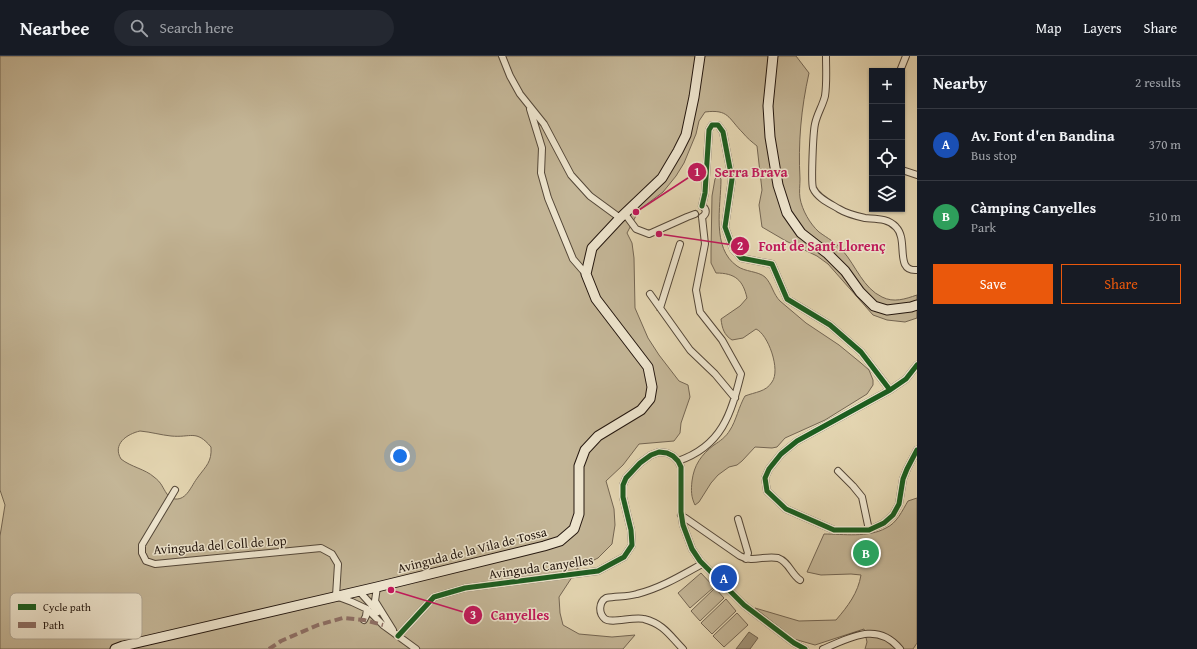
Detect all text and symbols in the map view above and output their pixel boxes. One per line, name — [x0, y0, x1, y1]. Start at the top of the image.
search box — [114, 10, 394, 46]
text: Nearbee — [20, 14, 90, 42]
icon: search — [128, 17, 150, 39]
text: Search here — [160, 17, 234, 38]
text: Map — [1036, 18, 1062, 38]
text: Layers — [1084, 18, 1122, 38]
text: Share — [1144, 18, 1177, 38]
map controls — [869, 68, 905, 212]
button: + — [869, 68, 905, 104]
text: Nearby — [933, 70, 987, 95]
text: 2 results — [1135, 73, 1181, 92]
button: − — [869, 104, 905, 140]
text: Av. Font d'en Bandina — [971, 125, 1115, 146]
text: A — [942, 135, 950, 154]
text: 370 m — [1149, 135, 1181, 154]
button: locate — [869, 140, 905, 176]
text: Bus stop — [971, 146, 1017, 165]
callout: Serra Brava — [687, 159, 796, 185]
text: Serra Brava — [714, 162, 788, 182]
text: 1 — [694, 163, 700, 180]
button: layers — [869, 176, 905, 212]
text: Càmping Canyelles — [971, 197, 1096, 218]
text: B — [942, 207, 950, 226]
text: 510 m — [1149, 207, 1181, 226]
text: Park — [971, 218, 996, 237]
callout: Font de Sant Llorenç — [730, 233, 893, 259]
text: Font de Sant Llorenç — [759, 236, 886, 256]
text: 2 — [737, 237, 743, 254]
button: Save — [933, 264, 1053, 304]
button: Share — [1061, 264, 1181, 304]
your location — [390, 446, 410, 466]
street label: Avinguda de la Vila de Tossa — [395, 522, 549, 578]
street label: Avinguda del Coll de Lop — [153, 531, 287, 559]
pin: B — [853, 538, 879, 568]
street label: Avinguda Canyelles — [487, 550, 595, 584]
pin: A — [711, 563, 737, 593]
legend — [10, 593, 142, 639]
text: Cycle path — [43, 599, 92, 615]
callout: Canyelles — [463, 602, 557, 628]
text: Canyelles — [491, 605, 549, 625]
text: 3 — [470, 606, 476, 623]
text: Path — [43, 617, 65, 633]

